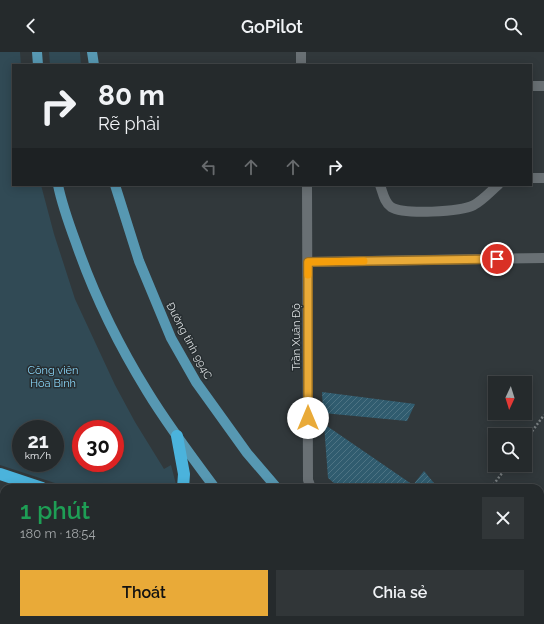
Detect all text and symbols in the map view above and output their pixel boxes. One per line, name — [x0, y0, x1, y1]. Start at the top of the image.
icon: back — [20, 15, 42, 37]
icon: search — [502, 15, 524, 37]
text: GoPilot — [241, 16, 303, 37]
text: 80 m — [98, 79, 165, 112]
icon: right — [32, 80, 84, 132]
text: Rẽ phải — [98, 113, 160, 134]
icon: left — [198, 156, 220, 178]
icon: ahead — [240, 156, 262, 178]
icon: ahead — [282, 156, 304, 178]
icon: right — [324, 156, 346, 178]
pin — [480, 242, 514, 276]
icon: arrive — [486, 248, 508, 270]
street label: Đường tỉnh 994C — [163, 300, 215, 382]
street label: Trần Xuân Độ — [290, 303, 303, 371]
park label: Công viên Hòa Bình — [28, 364, 78, 390]
north arrow — [488, 376, 532, 420]
map controls — [488, 376, 532, 472]
position arrow — [287, 397, 329, 439]
speed limit sign: 30 — [72, 420, 124, 472]
button: search — [488, 428, 532, 472]
text: 21 — [27, 429, 49, 453]
text: km/h — [25, 450, 51, 461]
text: 1 phút — [20, 496, 90, 525]
button: close — [482, 497, 524, 539]
text: 180 m · 18:54 — [20, 526, 95, 541]
button: Thoát — [20, 570, 268, 616]
button: Chia sẻ — [276, 570, 524, 616]

